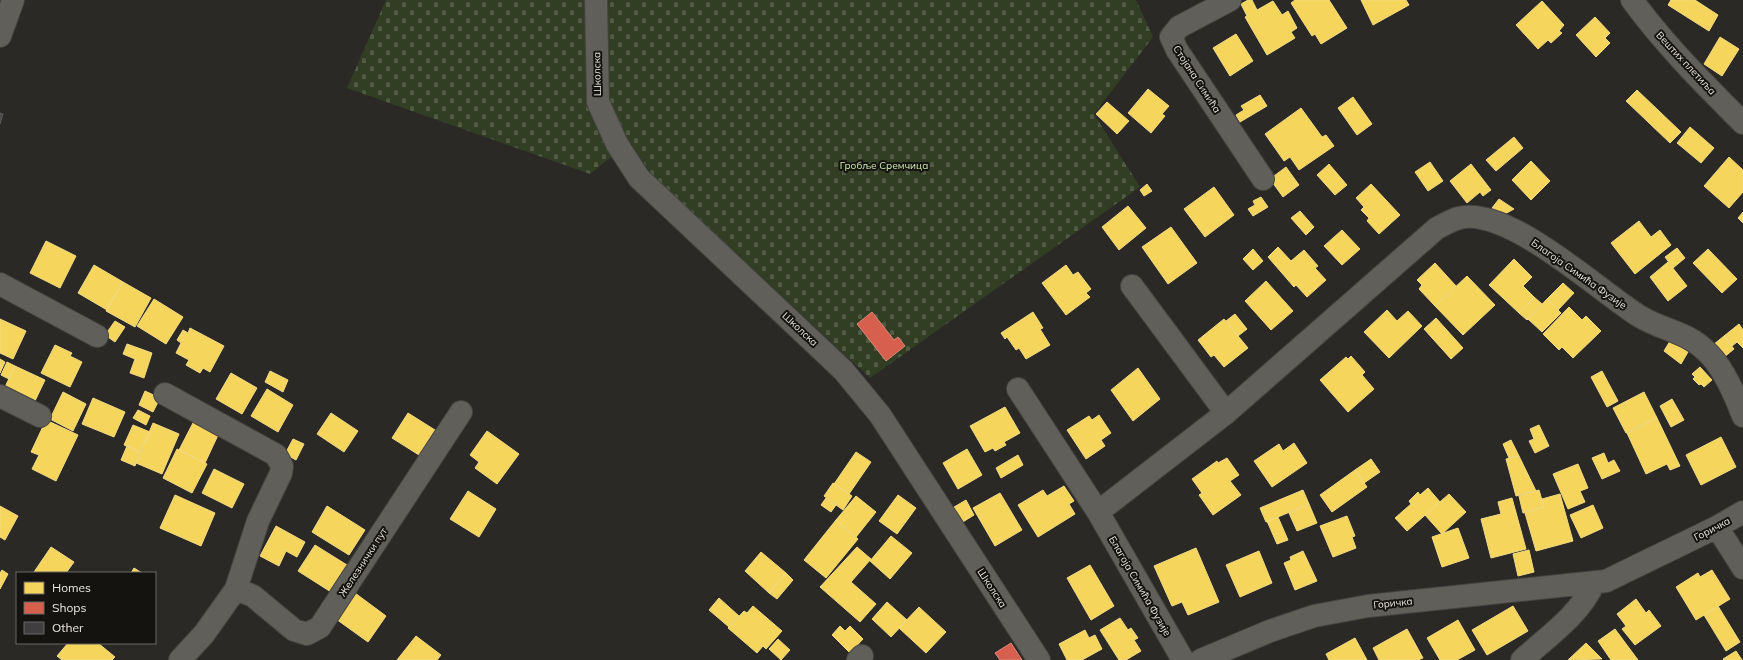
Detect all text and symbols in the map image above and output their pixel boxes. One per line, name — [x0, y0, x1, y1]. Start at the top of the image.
street label: Вештих плетиља — [1653, 29, 1719, 97]
street label: Стојана Симића — [1170, 43, 1224, 115]
street label: Школска — [590, 52, 604, 96]
park label: Гробље Сремчица — [840, 159, 928, 172]
street label: Благоја Симића Фузије — [1529, 236, 1630, 312]
street label: Школска — [779, 309, 821, 349]
street label: Горичка — [1692, 514, 1732, 544]
street label: Железнички пут — [336, 525, 390, 599]
street label: Благоја Симића Фузије — [1106, 534, 1174, 639]
street label: Школска — [974, 566, 1010, 610]
legend — [16, 572, 156, 644]
text: Homes — [52, 580, 91, 595]
street label: Горичка — [1373, 594, 1413, 612]
text: Shops — [52, 600, 87, 615]
text: Other — [52, 620, 84, 635]

